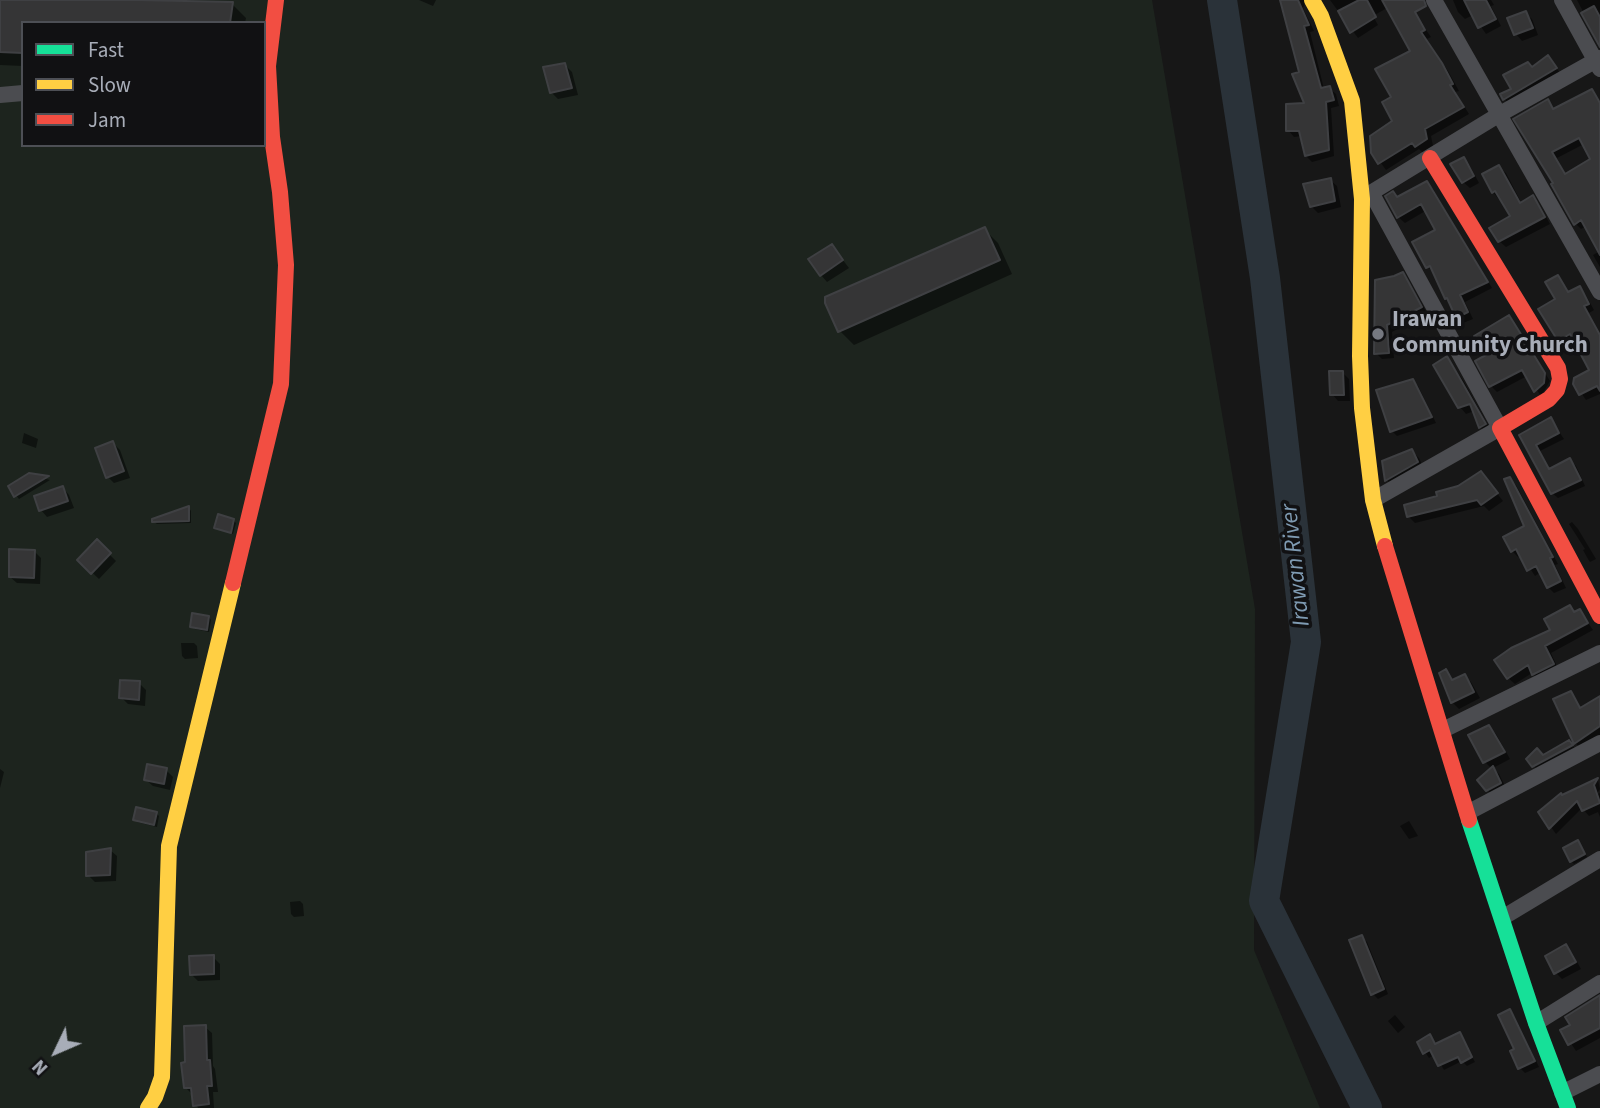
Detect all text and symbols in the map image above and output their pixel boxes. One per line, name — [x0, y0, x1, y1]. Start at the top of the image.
legend — [21, 21, 266, 147]
text: Fast — [88, 35, 124, 65]
text: Slow — [88, 70, 131, 100]
text: Jam — [88, 105, 126, 135]
place label: Irawan Community Church — [1392, 307, 1588, 361]
marker: Irawan Community Church — [1370, 326, 1386, 342]
water label: Irawan River — [1276, 502, 1318, 628]
north arrow — [21, 1017, 91, 1087]
text: N — [26, 1053, 55, 1081]

